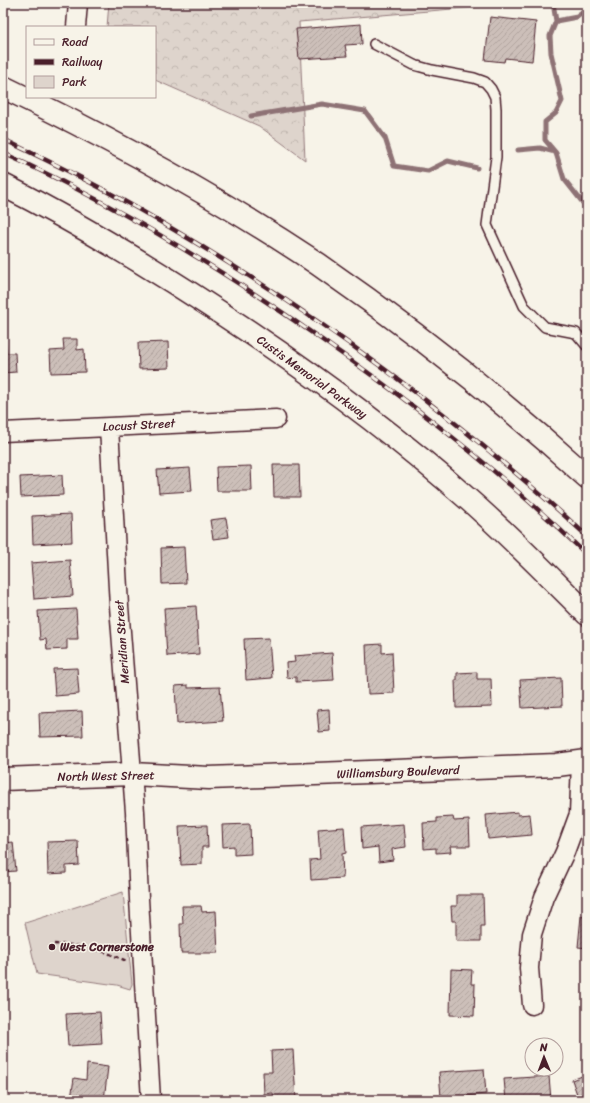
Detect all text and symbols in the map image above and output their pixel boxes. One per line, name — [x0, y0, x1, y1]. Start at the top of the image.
legend — [26, 26, 156, 98]
text: Road — [62, 31, 89, 53]
text: Railway — [62, 51, 103, 73]
text: Park — [62, 71, 87, 93]
street label: Custis Memorial Parkway — [252, 329, 373, 425]
street label: Locust Street — [102, 412, 177, 438]
street label: Meridian Street — [108, 598, 136, 685]
street label: Williamsburg Boulevard — [336, 759, 460, 785]
street label: North West Street — [57, 764, 155, 788]
place label: West Cornerstone — [60, 936, 155, 958]
marker: West Cornerstone — [47, 942, 57, 952]
north arrow — [524, 1037, 564, 1077]
text: N — [539, 1038, 548, 1057]

